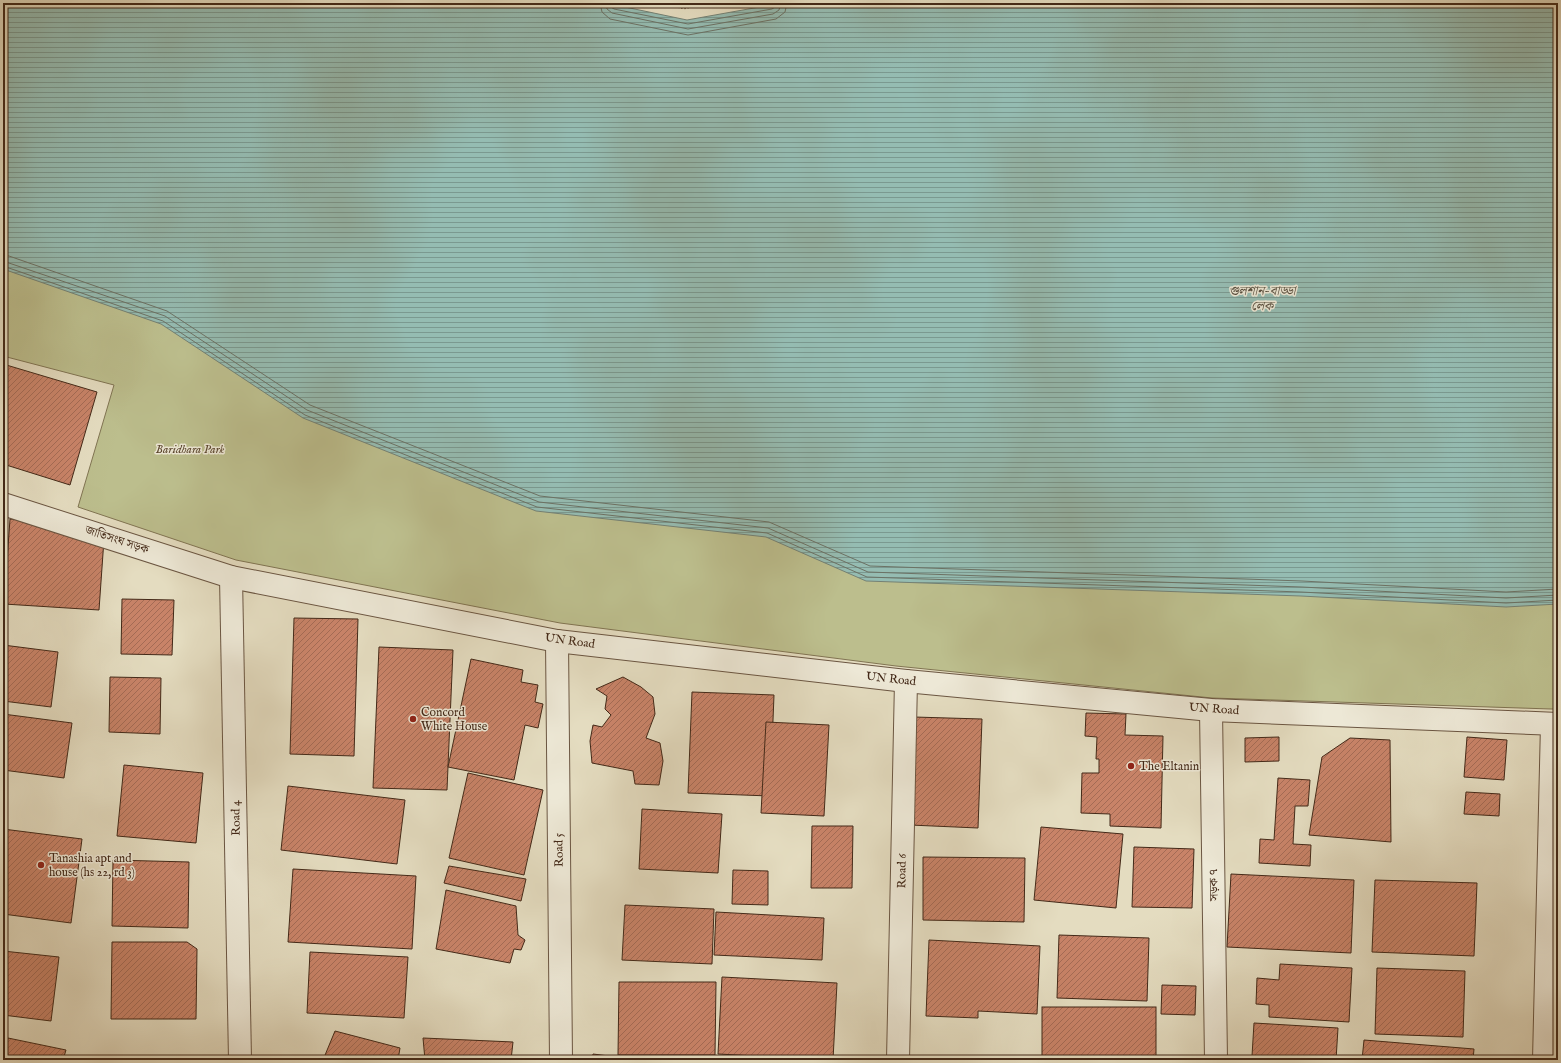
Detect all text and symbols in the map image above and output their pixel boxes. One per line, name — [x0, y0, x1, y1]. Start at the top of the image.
water label: গুলশান-বাড্ডা লেক — [1229, 283, 1297, 315]
park label: Baridhara Park — [156, 442, 225, 457]
street label: জাতিসংঘ সড়ক — [82, 521, 152, 558]
street label: UN Road — [544, 630, 597, 652]
street label: UN Road — [865, 669, 917, 689]
street label: UN Road — [1188, 700, 1240, 718]
place label: Concord White House — [421, 705, 488, 734]
marker: Concord White House — [408, 714, 418, 724]
place label: The Eltanin — [1139, 759, 1200, 774]
marker: The Eltanin — [1126, 761, 1136, 771]
street label: Road 4 — [228, 800, 244, 836]
street label: Road 5 — [551, 832, 567, 867]
place label: Tanashia apt and house (hs 22, rd 3) — [49, 851, 135, 880]
street label: Road 6 — [894, 853, 910, 889]
marker: Tanashia apt and house (hs 22, rd 3) — [36, 860, 46, 870]
street label: সড়ক ৭ — [1206, 868, 1222, 902]

